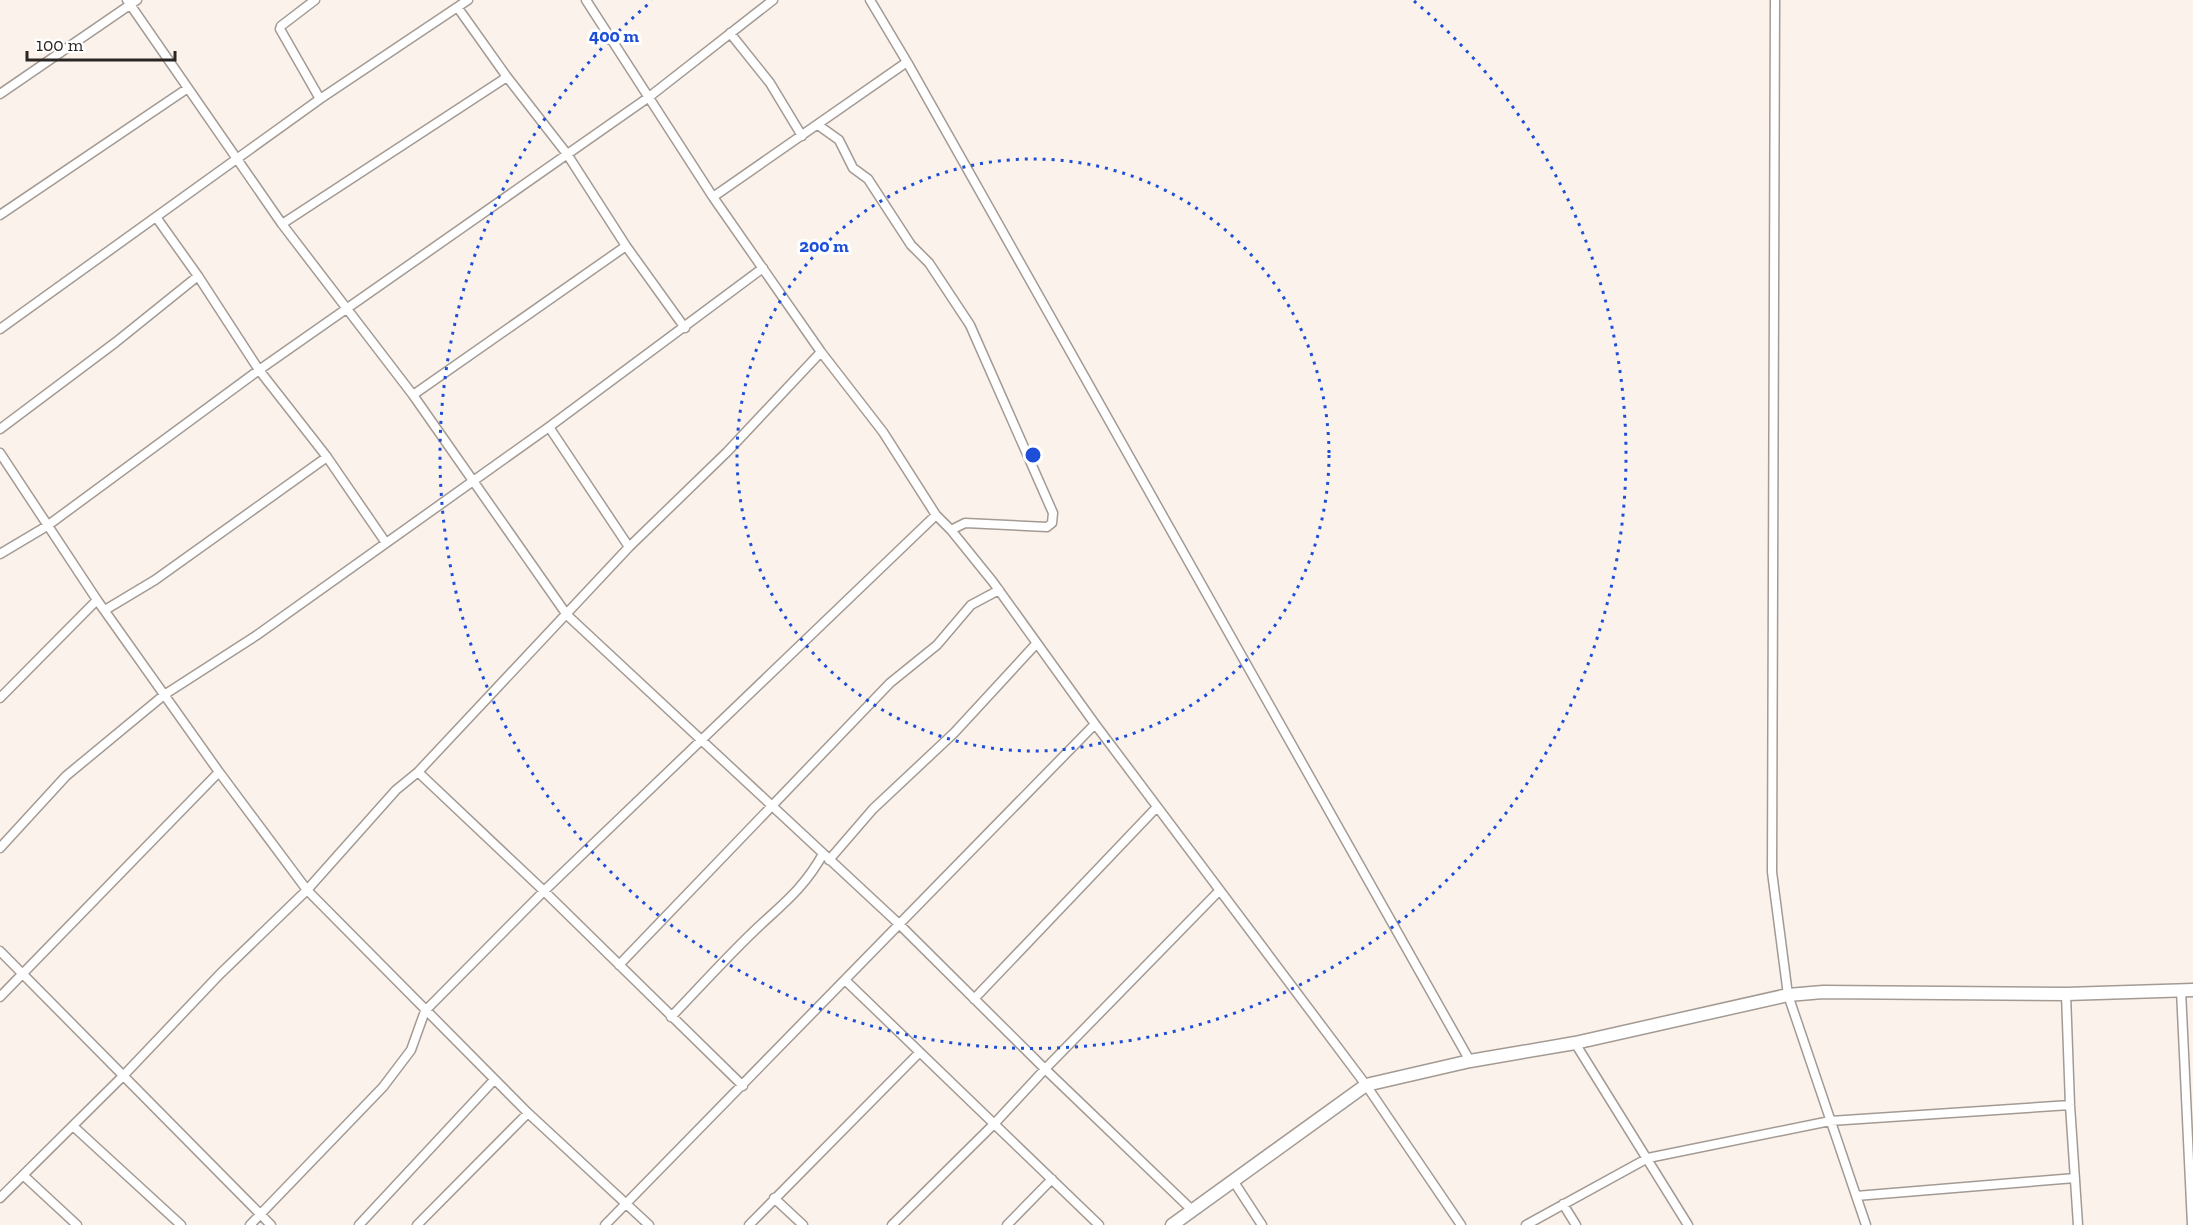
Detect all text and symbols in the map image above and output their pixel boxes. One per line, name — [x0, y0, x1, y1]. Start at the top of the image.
scale bar — [27, 24, 176, 62]
text: 400 m — [589, 25, 639, 47]
text: 100 m — [36, 34, 84, 56]
text: 200 m — [799, 235, 849, 257]
centre of rings — [1023, 445, 1043, 465]

